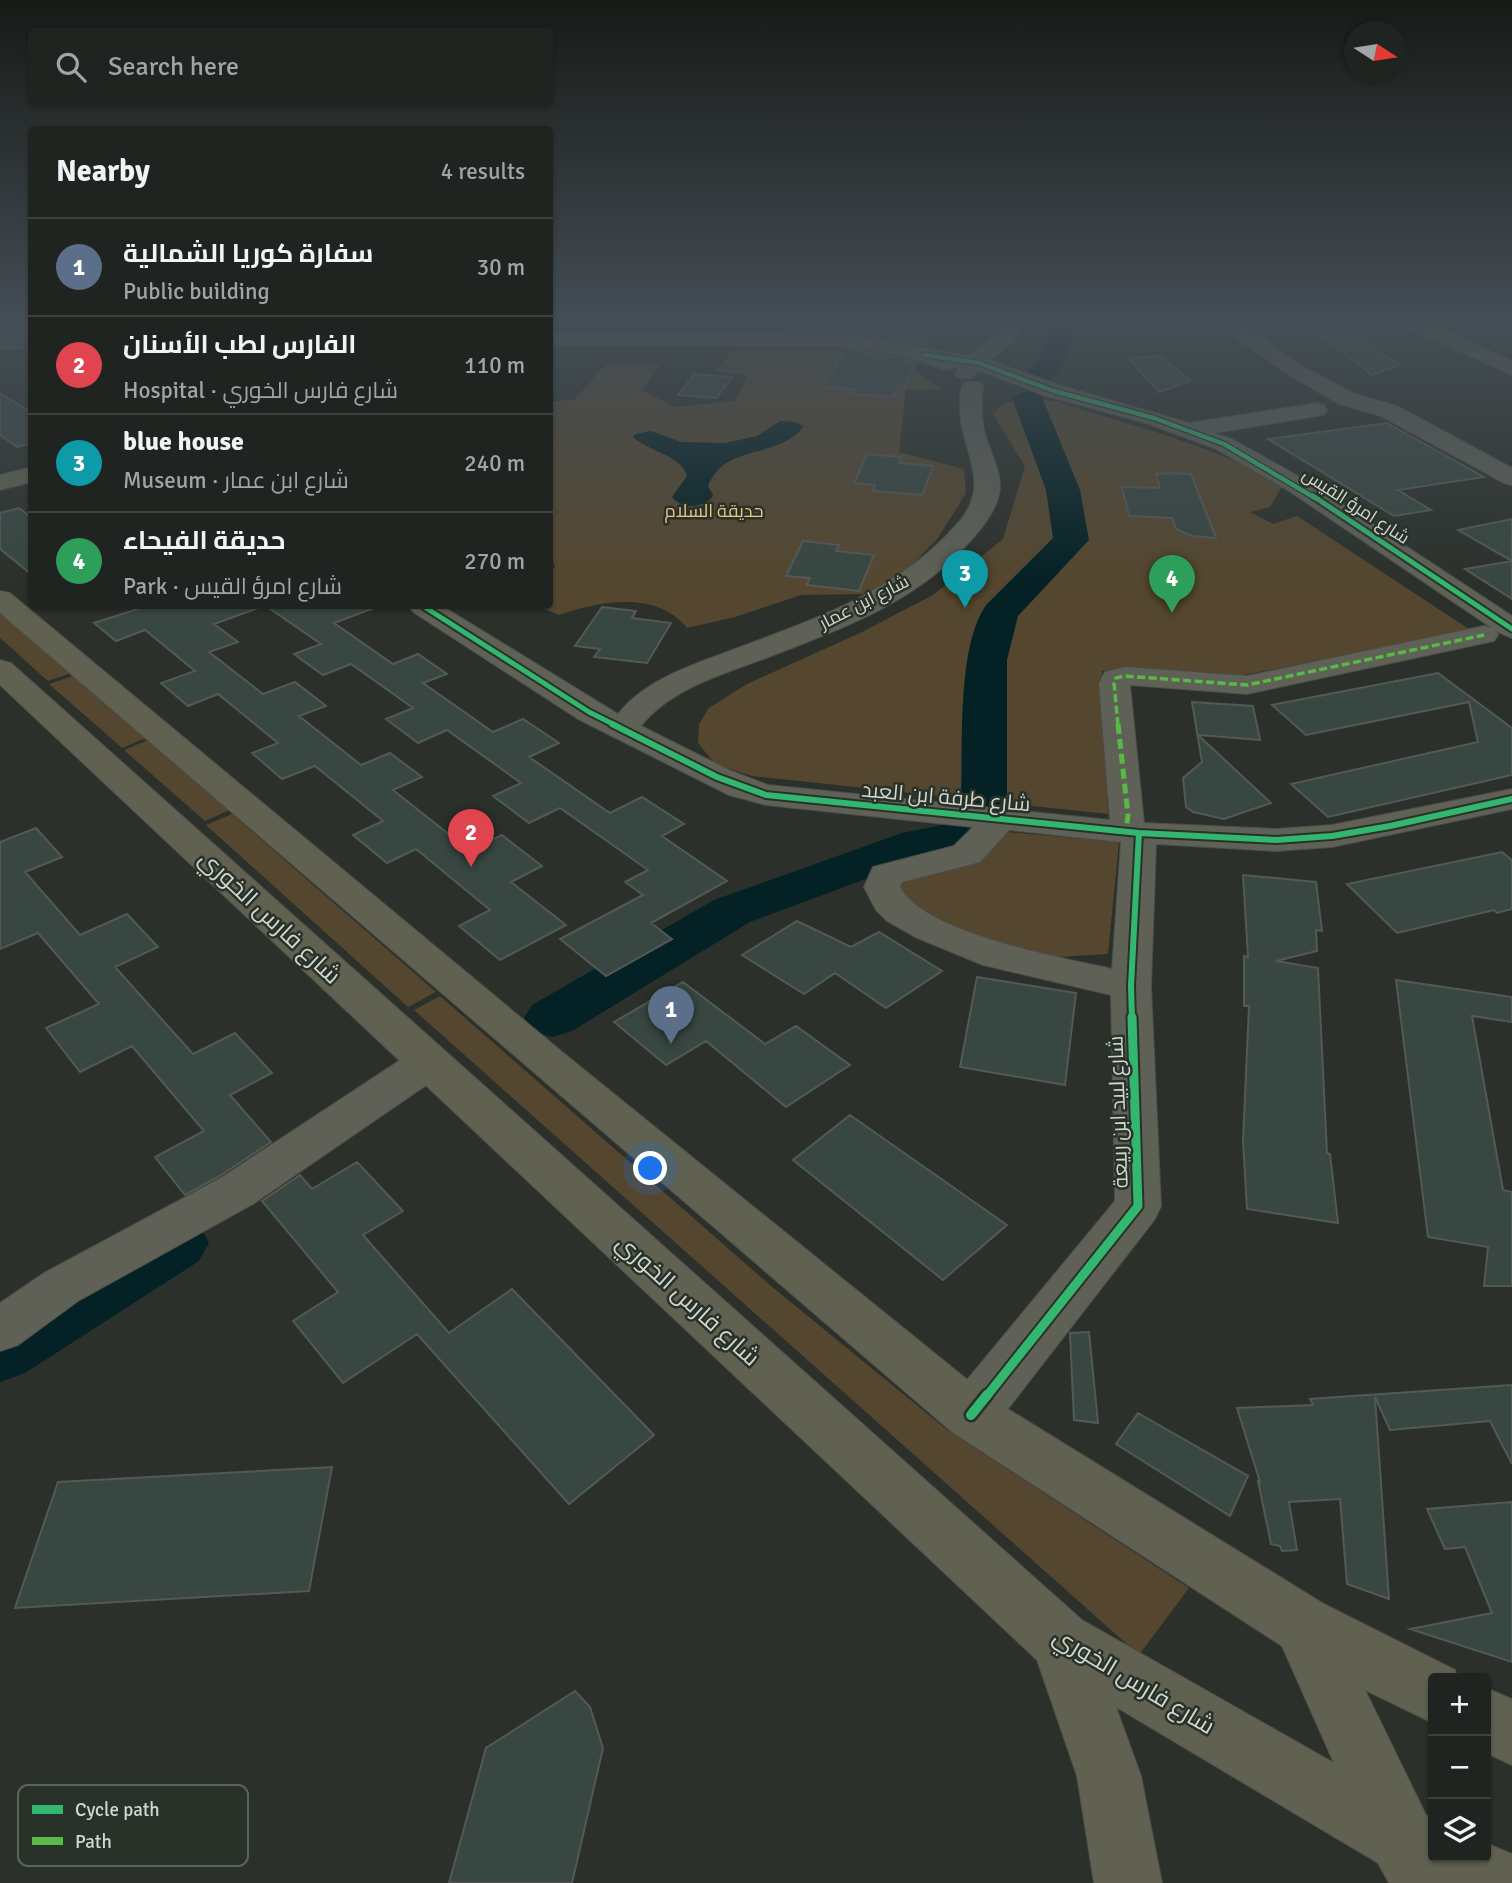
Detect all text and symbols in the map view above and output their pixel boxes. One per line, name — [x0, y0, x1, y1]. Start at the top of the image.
north arrow — [1344, 21, 1407, 84]
search box — [28, 28, 553, 105]
icon: search — [52, 48, 90, 86]
text: Search here — [108, 51, 239, 83]
text: Nearby — [56, 153, 150, 190]
text: 4 results — [441, 157, 525, 186]
text: سفارة كوريا الشمالية — [123, 238, 373, 270]
text: 1 — [73, 253, 85, 282]
text: 30 m — [477, 253, 525, 282]
text: Public building — [123, 277, 270, 306]
text: الفارس لطب الأسنان — [123, 329, 356, 361]
text: 2 — [73, 351, 85, 380]
text: 110 m — [464, 351, 525, 380]
text: Hospital · شارع فارس الخوري — [123, 376, 398, 405]
text: blue house — [123, 426, 244, 458]
text: 3 — [73, 449, 85, 478]
text: 240 m — [464, 449, 525, 478]
street label: شارع امرؤ القيس — [1298, 463, 1414, 550]
text: Museum · شارع ابن عمار — [123, 466, 349, 495]
park label: حديقة السلام — [665, 500, 763, 523]
text: حديقة الفيحاء — [123, 525, 285, 557]
text: 4 — [73, 547, 85, 576]
text: 270 m — [464, 547, 525, 576]
pin: 3 — [942, 550, 988, 608]
pin: 4 — [1149, 555, 1195, 613]
street label: شارع ابن عمار — [815, 570, 913, 635]
text: Park · شارع امرؤ القيس — [123, 572, 342, 601]
street label: شارع طرفة ابن العبد — [860, 777, 1032, 818]
pin: 2 — [448, 809, 494, 867]
street label: شارع فارس الخوري — [191, 844, 347, 993]
pin: 1 — [648, 986, 694, 1044]
street label: شارع لبيد ابن ربيعة — [1102, 1035, 1135, 1189]
your location — [633, 1151, 667, 1185]
street label: شارع فارس الخوري — [608, 1228, 766, 1375]
street label: شارع فارس الخوري — [1046, 1621, 1220, 1744]
map controls — [1428, 1673, 1491, 1862]
button: + — [1428, 1673, 1491, 1736]
button: − — [1428, 1736, 1491, 1799]
legend — [18, 1785, 248, 1866]
text: Cycle path — [75, 1798, 160, 1822]
button: layers — [1428, 1799, 1491, 1862]
text: Path — [75, 1830, 112, 1854]

